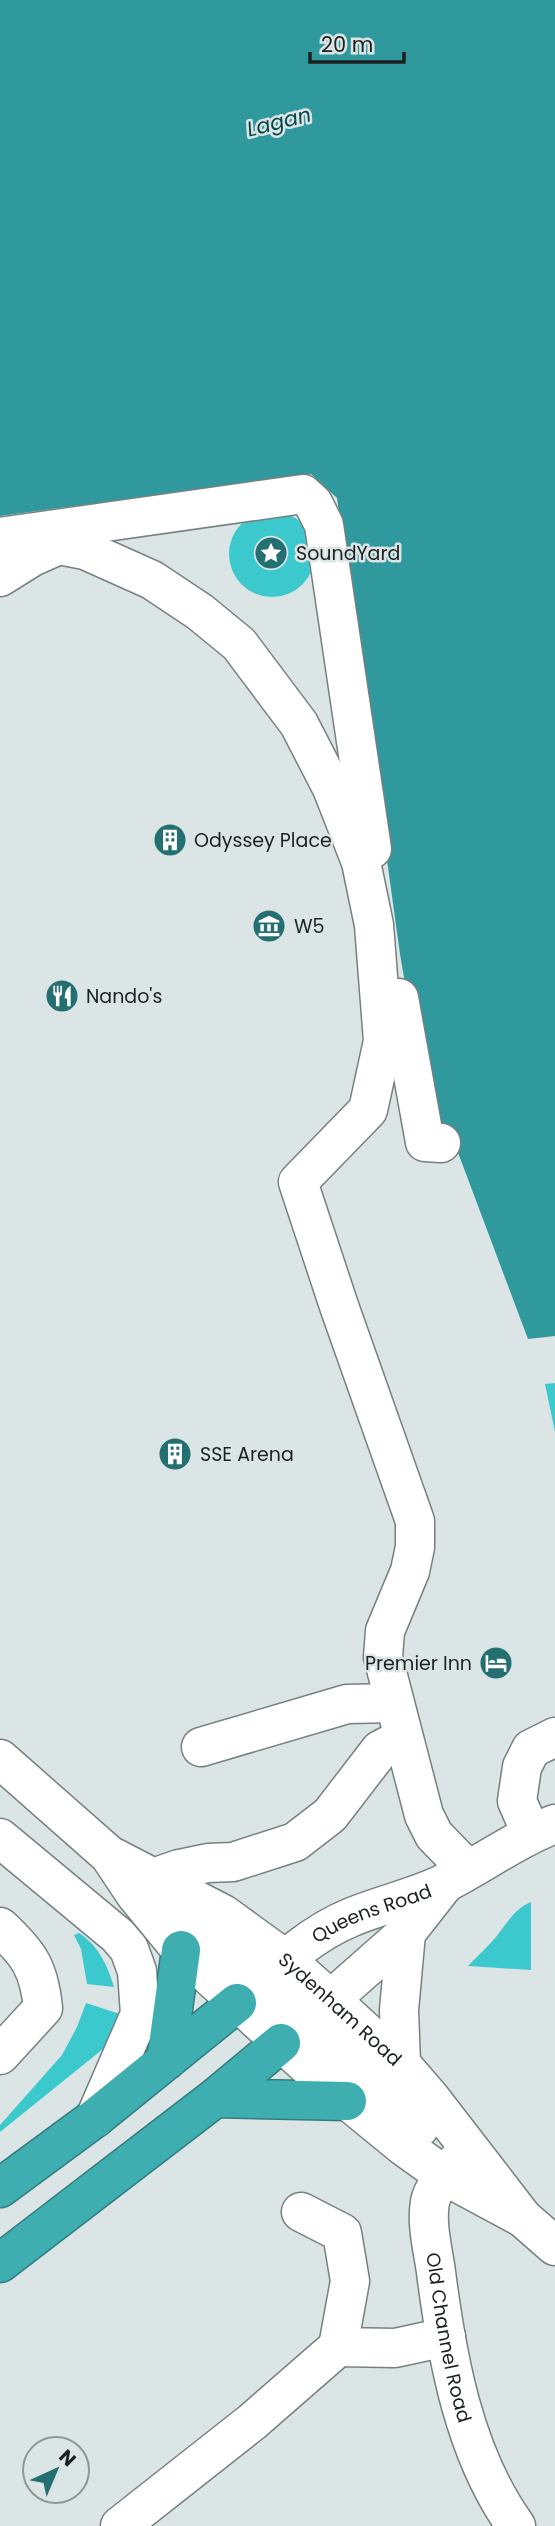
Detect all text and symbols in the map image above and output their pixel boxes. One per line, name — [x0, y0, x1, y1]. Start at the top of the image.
scale bar — [310, 21, 405, 65]
text: 20 m — [321, 30, 374, 59]
water label: Lagan — [244, 100, 314, 143]
place icon: SoundYard — [252, 534, 290, 572]
place label: SoundYard — [296, 540, 400, 567]
building icon: Odyssey Place — [151, 821, 189, 859]
place label: Odyssey Place — [194, 827, 332, 854]
museum icon: W5 — [250, 907, 288, 945]
place label: W5 — [294, 913, 324, 940]
restaurant icon: Nando's — [43, 977, 81, 1015]
place label: Nando's — [86, 983, 162, 1010]
building icon: SSE Arena — [156, 1435, 194, 1473]
place label: SSE Arena — [200, 1441, 294, 1468]
hotel icon: Premier Inn — [477, 1644, 515, 1682]
place label: Premier Inn — [365, 1650, 472, 1677]
street label: Queens Road — [306, 1877, 436, 1950]
street label: Sydenham Road — [272, 1946, 408, 2072]
street label: Old Channel Road — [419, 2250, 478, 2426]
north arrow — [21, 2435, 91, 2505]
text: N — [53, 2443, 82, 2473]

